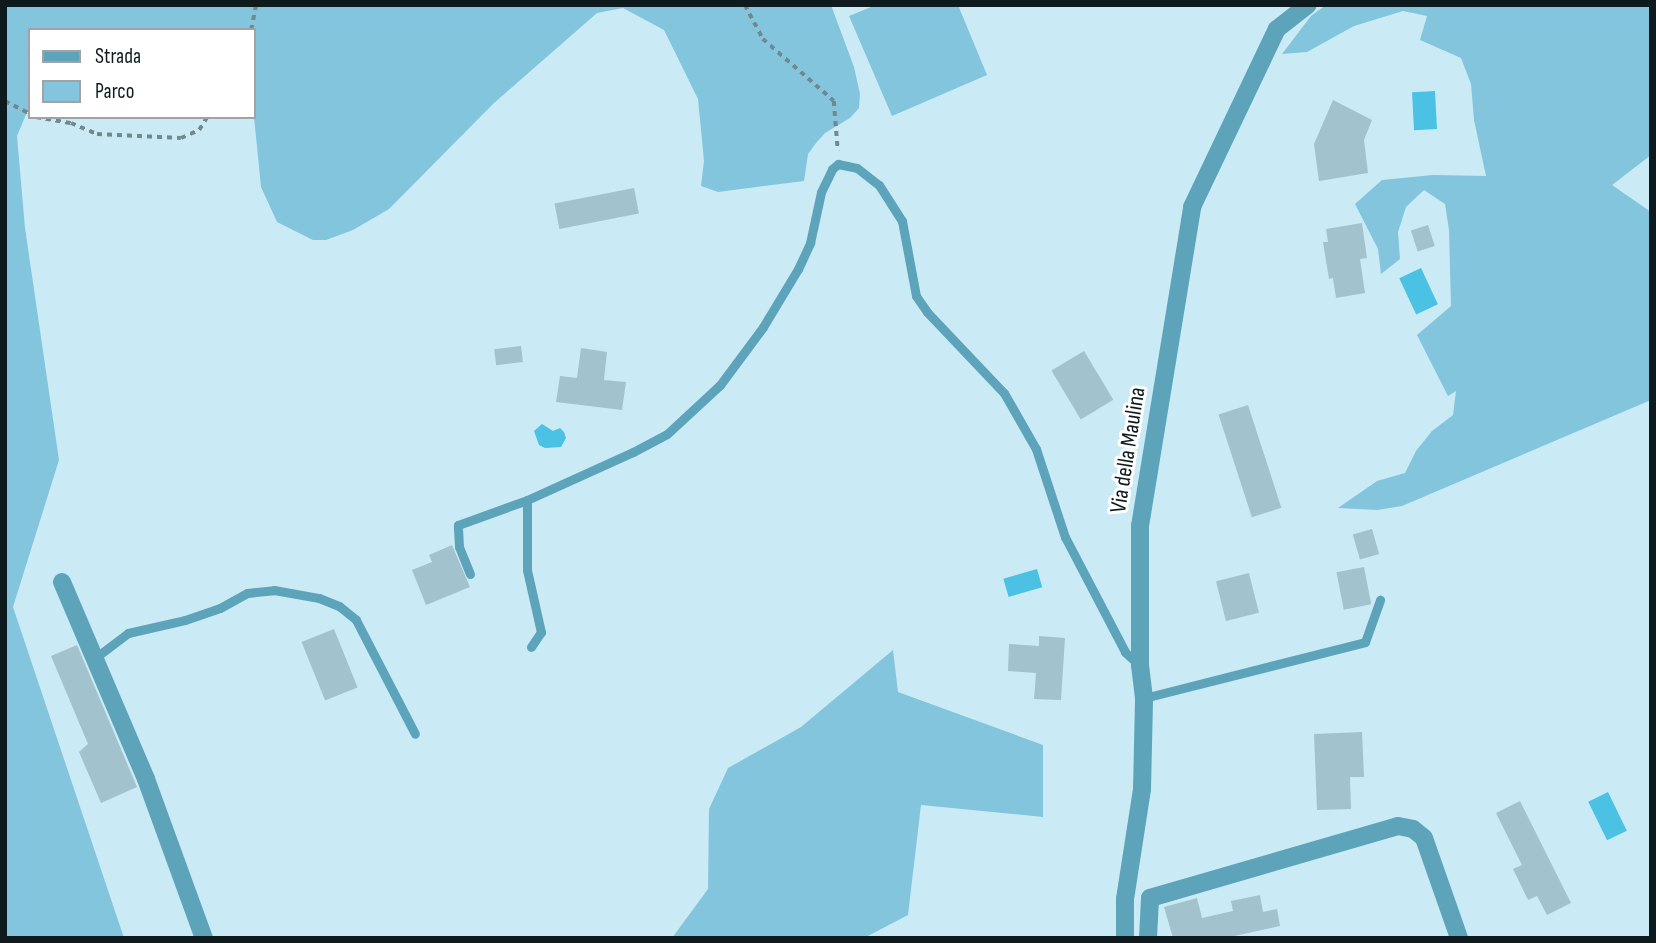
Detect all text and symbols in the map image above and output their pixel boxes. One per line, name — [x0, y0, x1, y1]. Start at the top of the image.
legend — [28, 28, 256, 119]
text: Strada — [95, 44, 141, 69]
text: Parco — [95, 79, 134, 104]
street label: Via della Maulina — [1104, 385, 1152, 515]

